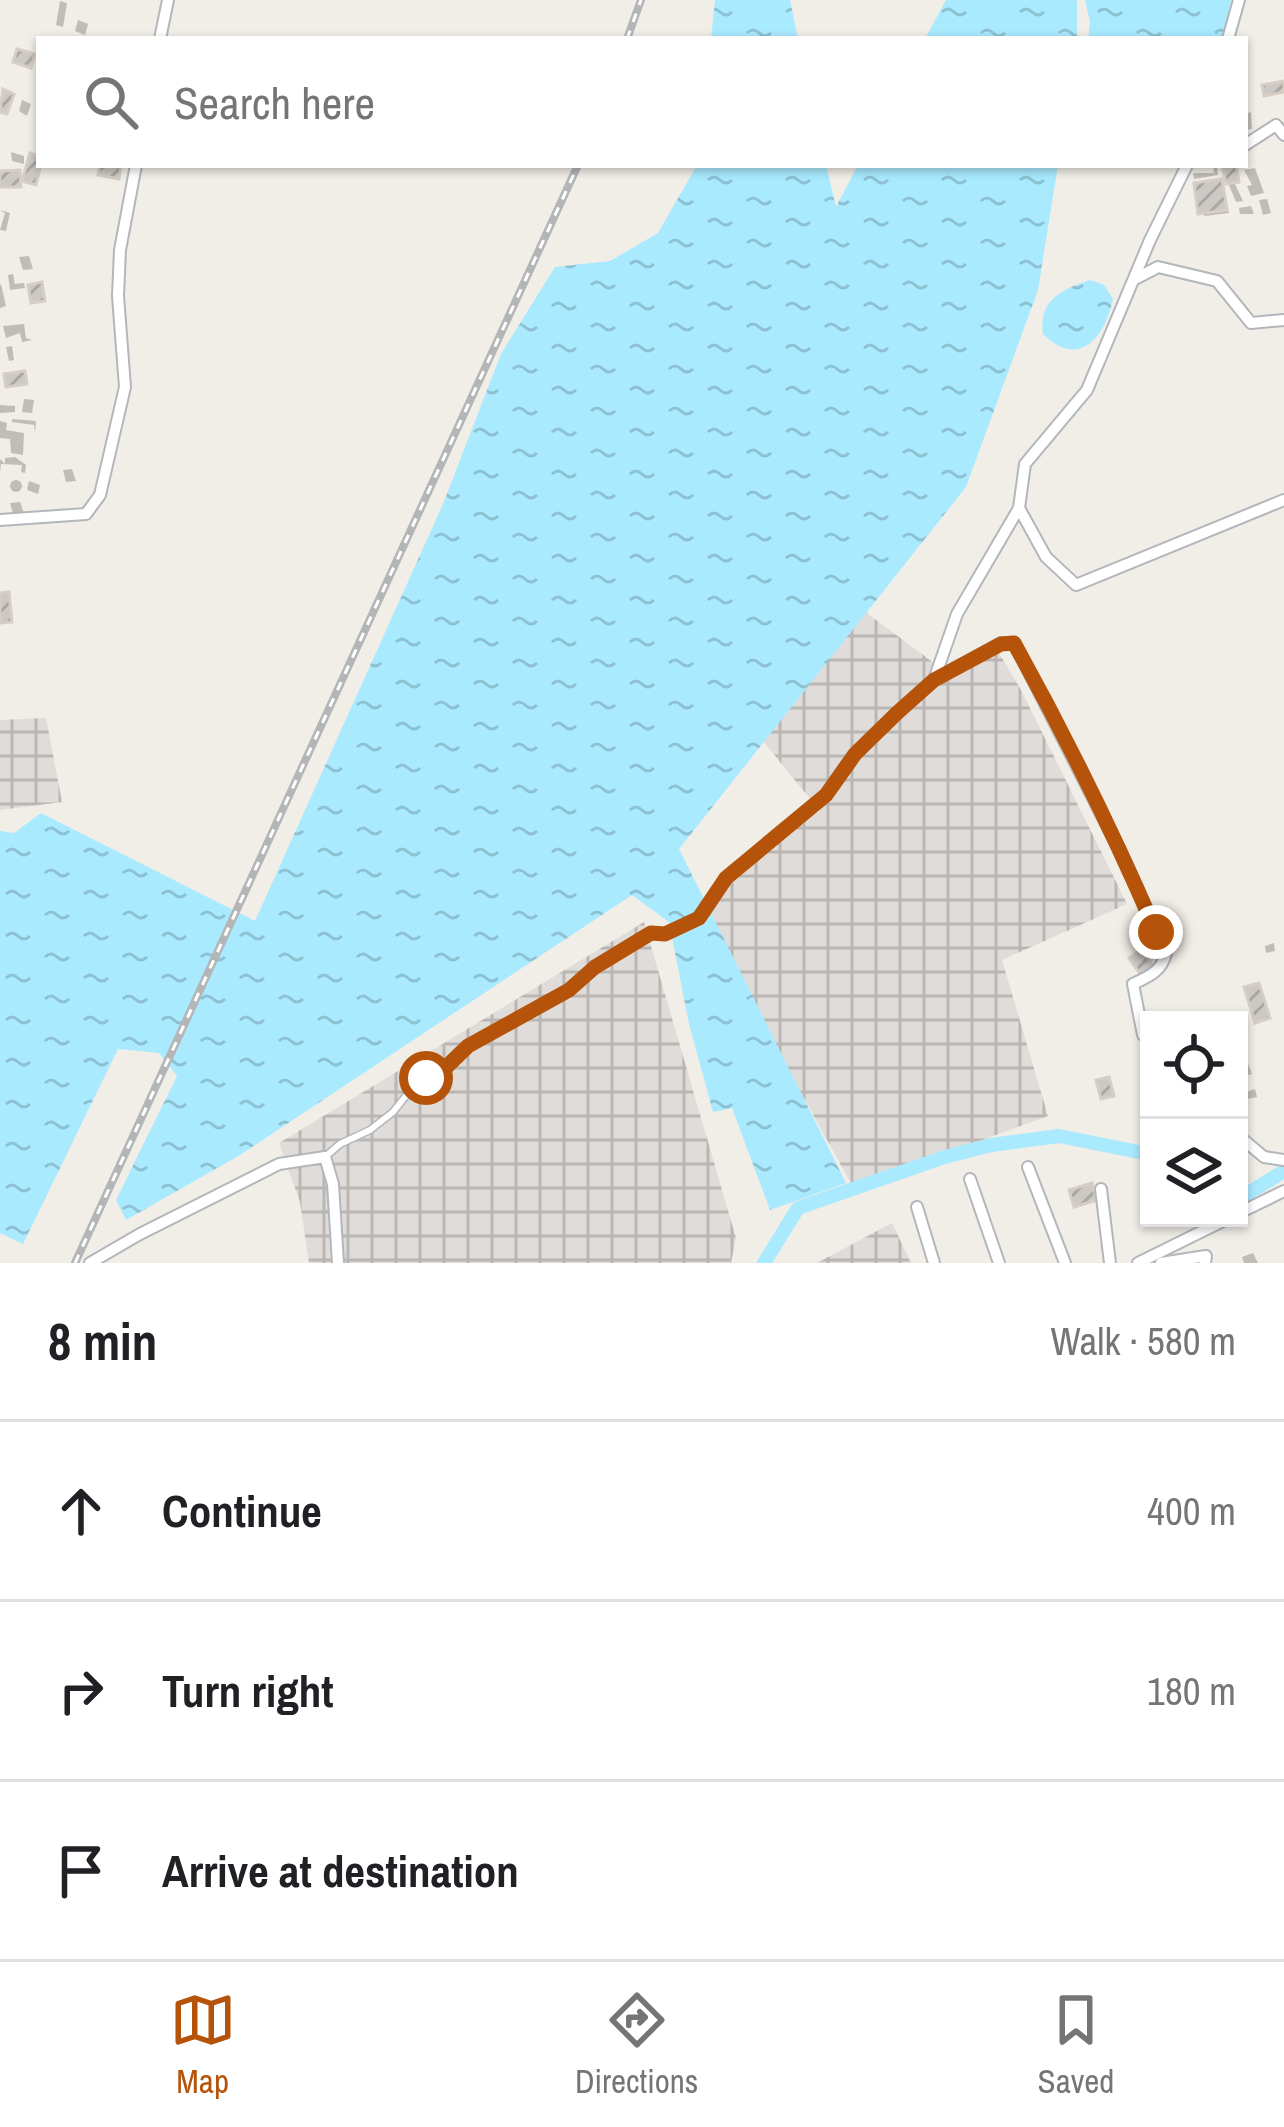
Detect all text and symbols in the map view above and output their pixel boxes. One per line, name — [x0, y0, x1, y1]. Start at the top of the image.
search box — [36, 36, 1248, 168]
icon: search — [78, 69, 144, 135]
text: Search here — [174, 72, 375, 133]
route end — [1129, 905, 1183, 959]
map controls — [1140, 1011, 1248, 1227]
button: locate — [1140, 1011, 1248, 1119]
route start — [399, 1051, 453, 1105]
button: layers — [1140, 1119, 1248, 1227]
text: 8 min — [48, 1307, 157, 1376]
text: Walk · 580 m — [1051, 1315, 1236, 1367]
icon: ahead — [48, 1478, 114, 1544]
text: Continue — [162, 1480, 322, 1541]
text: 400 m — [1147, 1485, 1236, 1537]
icon: right — [48, 1658, 114, 1724]
text: Turn right — [162, 1660, 334, 1721]
text: 180 m — [1147, 1665, 1236, 1717]
icon: arrive — [48, 1838, 114, 1904]
text: Arrive at destination — [162, 1840, 519, 1901]
tab: Map — [170, 1987, 236, 2103]
tab: Directions — [575, 1987, 698, 2103]
tab: Saved — [1038, 1987, 1114, 2103]

